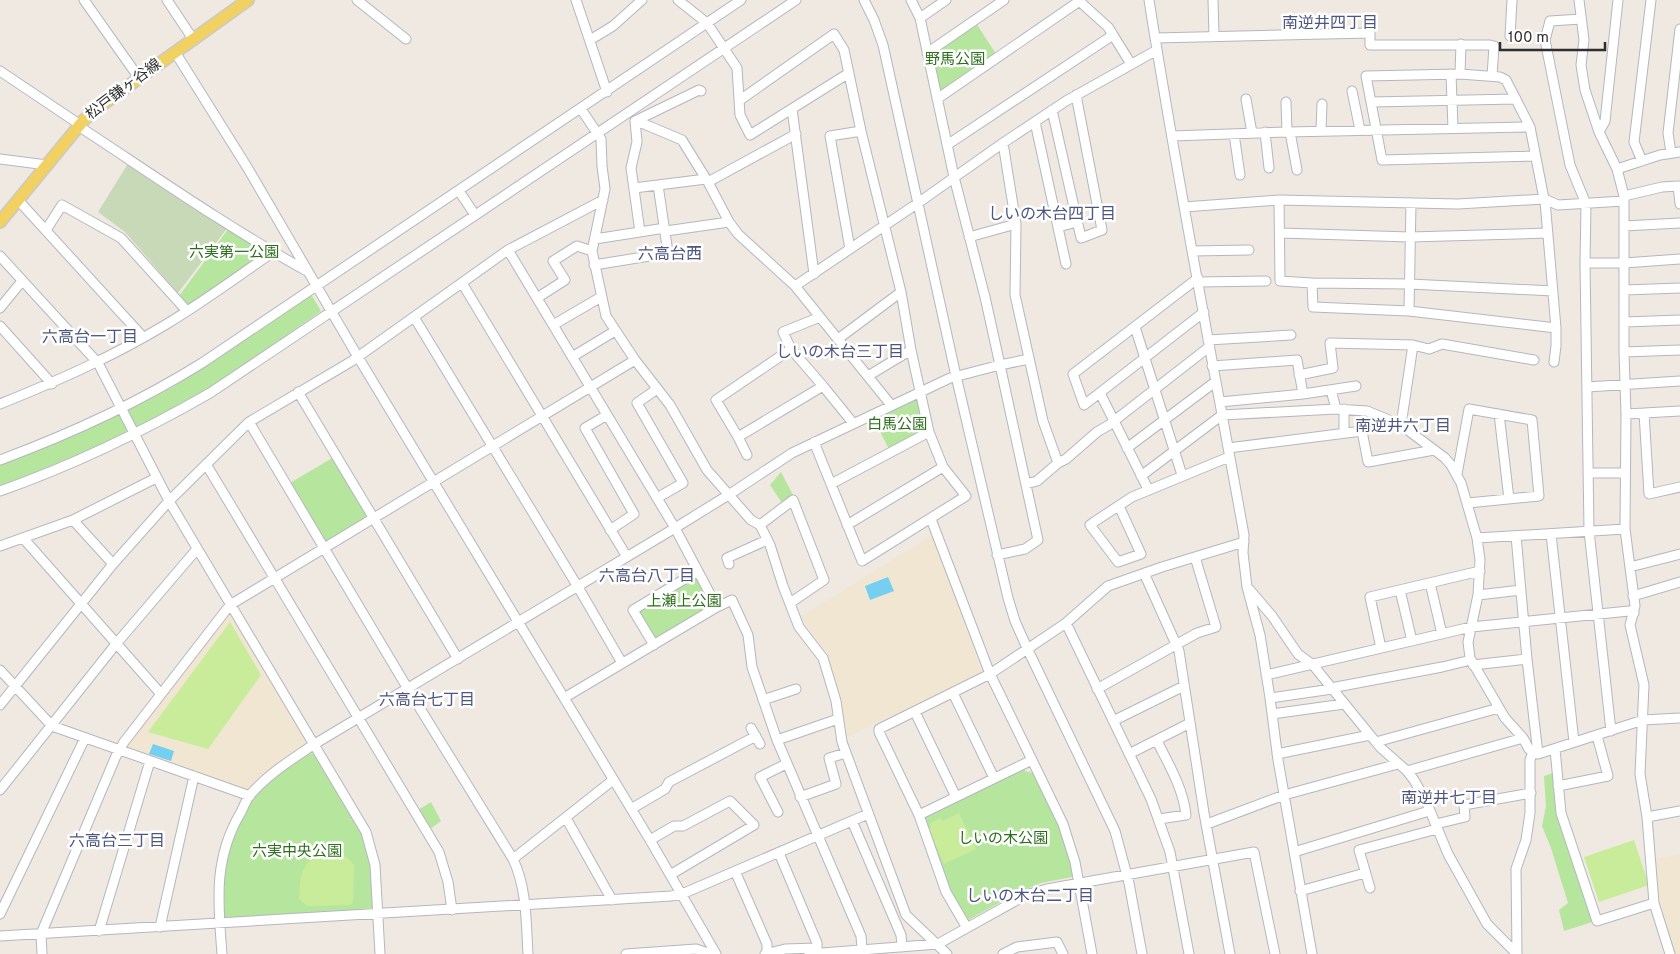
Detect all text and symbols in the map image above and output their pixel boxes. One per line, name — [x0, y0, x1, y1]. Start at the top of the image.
district label: 南逆井四丁目 — [1282, 14, 1378, 34]
scale bar — [1500, 20, 1605, 52]
text: 100 m — [1508, 29, 1549, 48]
park label: 野馬公園 — [925, 51, 985, 70]
street label: 松戸鎌ヶ谷線 — [82, 55, 166, 125]
district label: しいの木台四丁目 — [988, 205, 1116, 225]
park label: 六実第一公園 — [189, 244, 279, 263]
district label: 六高台西 — [638, 245, 702, 265]
district label: 六高台一丁目 — [42, 328, 138, 348]
district label: しいの木台三丁目 — [776, 343, 904, 363]
park label: 白馬公園 — [867, 416, 927, 435]
district label: 南逆井六丁目 — [1355, 417, 1451, 437]
district label: 六高台八丁目 — [599, 567, 695, 587]
park label: 上瀬上公園 — [646, 593, 722, 612]
district label: 六高台七丁目 — [379, 691, 475, 711]
district label: 南逆井七丁目 — [1401, 789, 1497, 809]
park label: しいの木公園 — [958, 830, 1048, 849]
district label: 六高台三丁目 — [69, 832, 165, 852]
park label: 六実中央公園 — [252, 843, 342, 862]
district label: しいの木台二丁目 — [966, 887, 1094, 907]

